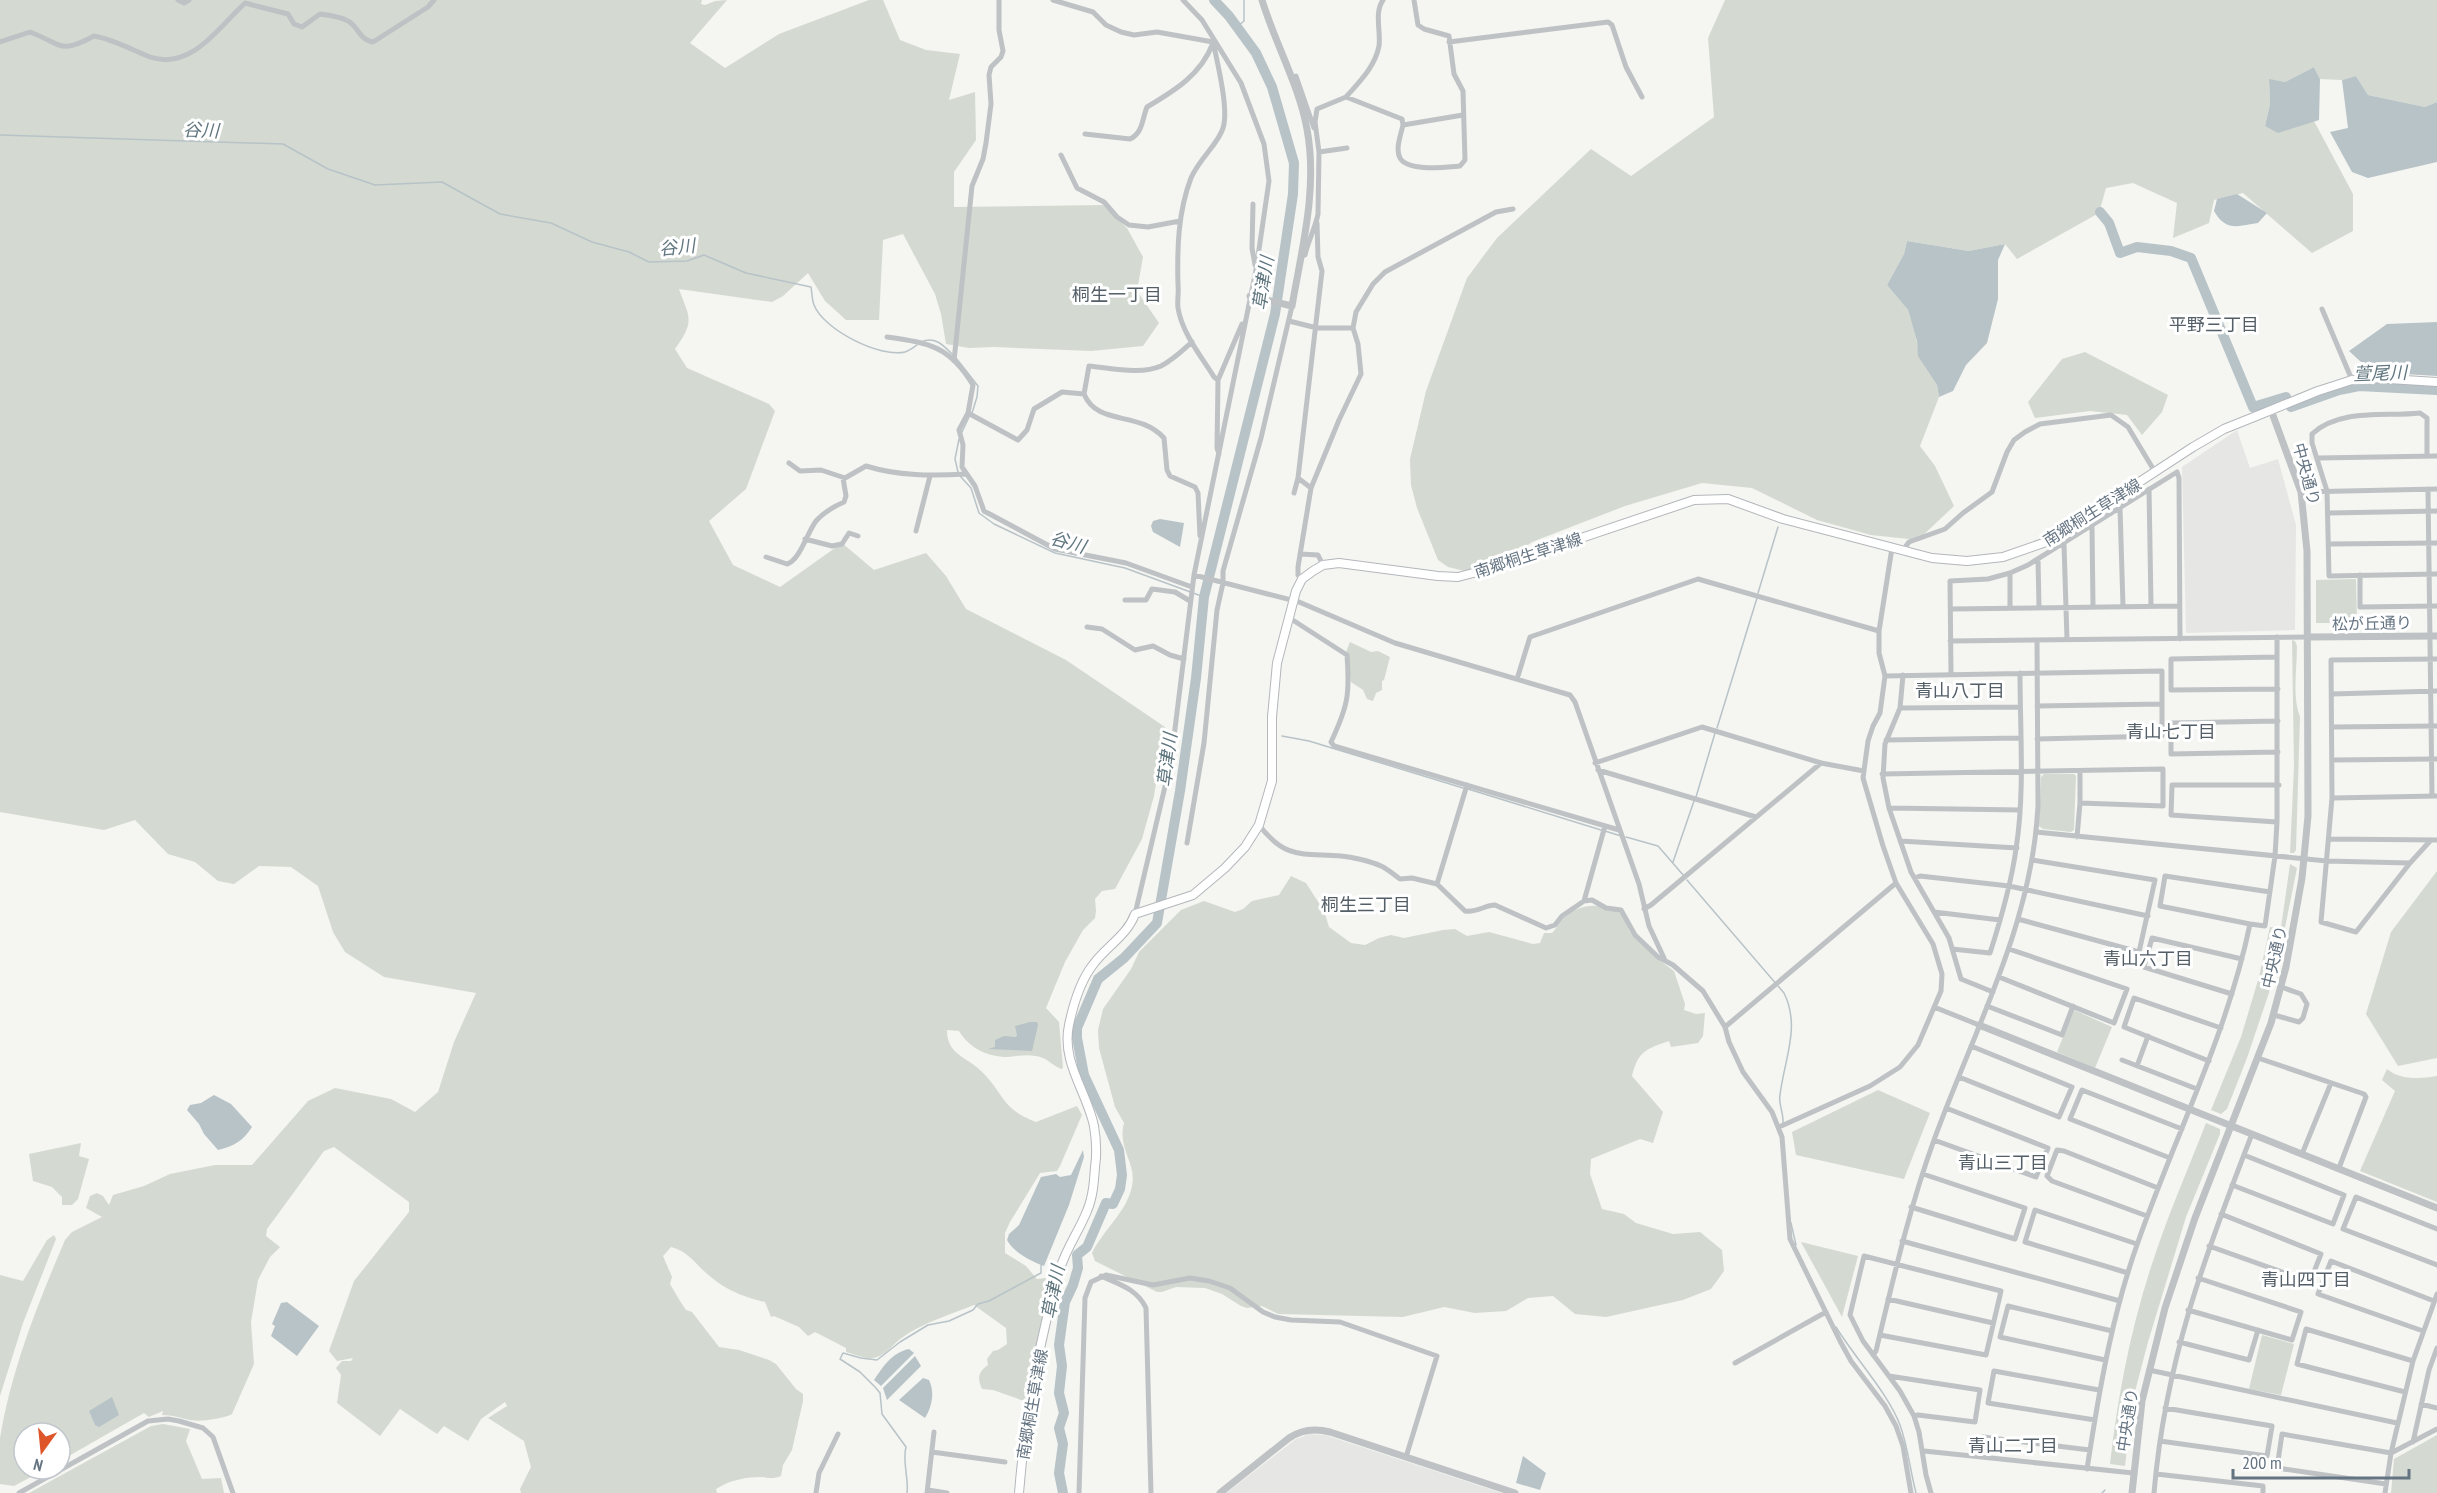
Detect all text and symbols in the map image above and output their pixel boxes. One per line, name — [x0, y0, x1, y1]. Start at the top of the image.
water label: 谷川 — [183, 118, 221, 142]
water label: 谷川 — [658, 233, 698, 260]
water label: 草津川 — [1247, 253, 1279, 311]
district label: 桐生一丁目 — [1072, 283, 1162, 306]
district label: 平野三丁目 — [2169, 313, 2259, 336]
water label: 萱尾川 — [2353, 360, 2409, 385]
street label: 中央通り — [2289, 440, 2325, 508]
street label: 南郷桐生草津線 — [2039, 474, 2145, 550]
water label: 谷川 — [1048, 526, 1090, 559]
street label: 南郷桐生草津線 — [1472, 528, 1584, 582]
street label: 松が丘通り — [2332, 612, 2412, 634]
district label: 青山八丁目 — [1915, 679, 2005, 702]
district label: 青山七丁目 — [2126, 720, 2216, 743]
water label: 草津川 — [1152, 730, 1182, 788]
district label: 桐生三丁目 — [1321, 893, 1411, 916]
street label: 中央通り — [2257, 924, 2291, 990]
district label: 青山六丁目 — [2103, 947, 2193, 970]
district label: 青山三丁目 — [1958, 1151, 2048, 1174]
water label: 草津川 — [1037, 1261, 1070, 1321]
district label: 青山四丁目 — [2261, 1268, 2351, 1291]
street label: 南郷桐生草津線 — [1012, 1347, 1052, 1461]
street label: 中央通り — [2112, 1387, 2142, 1453]
north arrow — [12, 1421, 72, 1481]
district label: 青山二丁目 — [1968, 1434, 2058, 1457]
scale bar — [2233, 1442, 2408, 1480]
text: 200 m — [2242, 1451, 2282, 1474]
text: N — [31, 1455, 45, 1476]

